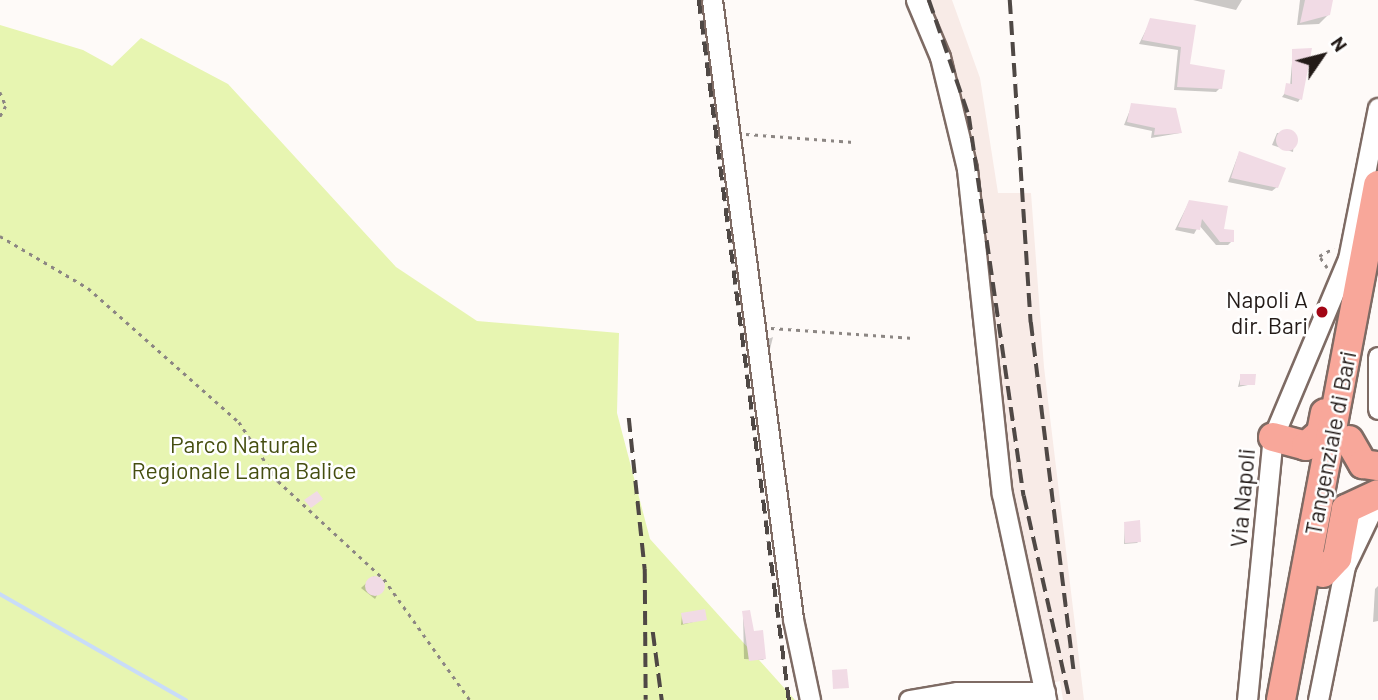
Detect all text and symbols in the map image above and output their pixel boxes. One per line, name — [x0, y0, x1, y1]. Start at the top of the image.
north arrow — [1287, 21, 1357, 91]
text: N — [1327, 32, 1353, 55]
place label: Napoli A dir. Bari — [1226, 285, 1308, 339]
marker: Napoli A dir. Bari — [1314, 304, 1330, 320]
street label: Tangenziale di Bari — [1299, 349, 1361, 537]
park label: Parco Naturale Regionale Lama Balice — [132, 430, 356, 484]
street label: Via Napoli — [1224, 447, 1260, 549]

